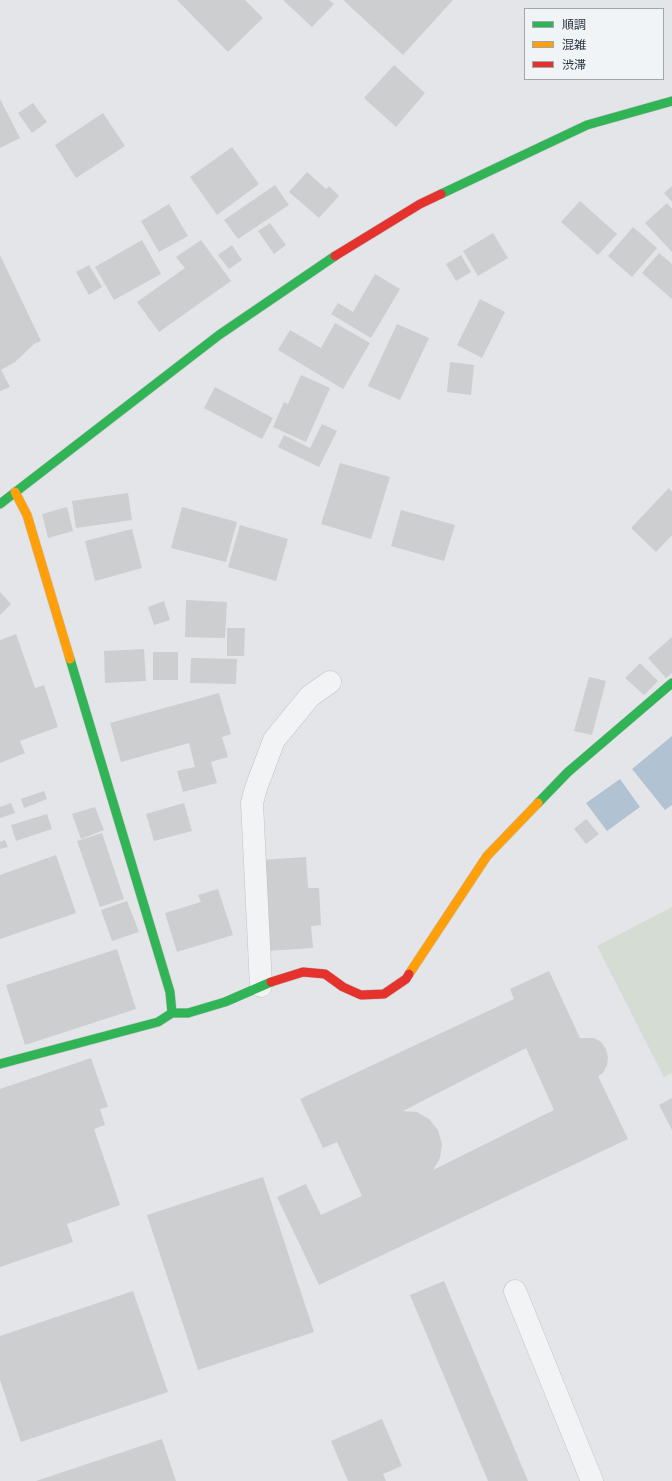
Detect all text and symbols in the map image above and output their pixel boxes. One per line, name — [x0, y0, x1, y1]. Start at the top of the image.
legend — [524, 8, 664, 80]
text: 順調 — [562, 17, 586, 33]
text: 混雑 — [562, 37, 586, 53]
text: 渋滞 — [562, 57, 586, 73]

